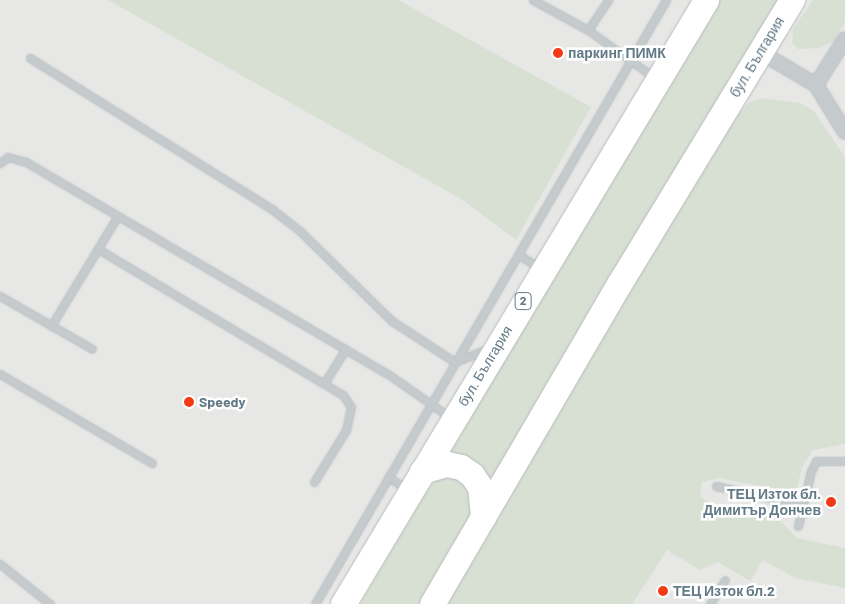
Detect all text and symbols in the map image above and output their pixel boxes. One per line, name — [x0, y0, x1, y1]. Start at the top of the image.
street label: бул. България — [726, 14, 788, 100]
place label: паркинг ПИМК — [568, 45, 666, 61]
marker: паркинг ПИМК — [552, 47, 564, 59]
road number: 2 — [514, 292, 532, 310]
street label: бул. България — [454, 323, 516, 409]
place label: Speedy — [199, 394, 246, 410]
marker: Speedy — [183, 396, 195, 408]
place label: ТЕЦ Изток бл. Димитър Дончев — [703, 486, 821, 518]
marker: ТЕЦ Изток бл. Димитър Дончев — [825, 496, 837, 508]
place label: ТЕЦ Изток бл.2 — [673, 583, 775, 599]
marker: ТЕЦ Изток бл.2 — [657, 585, 669, 597]

